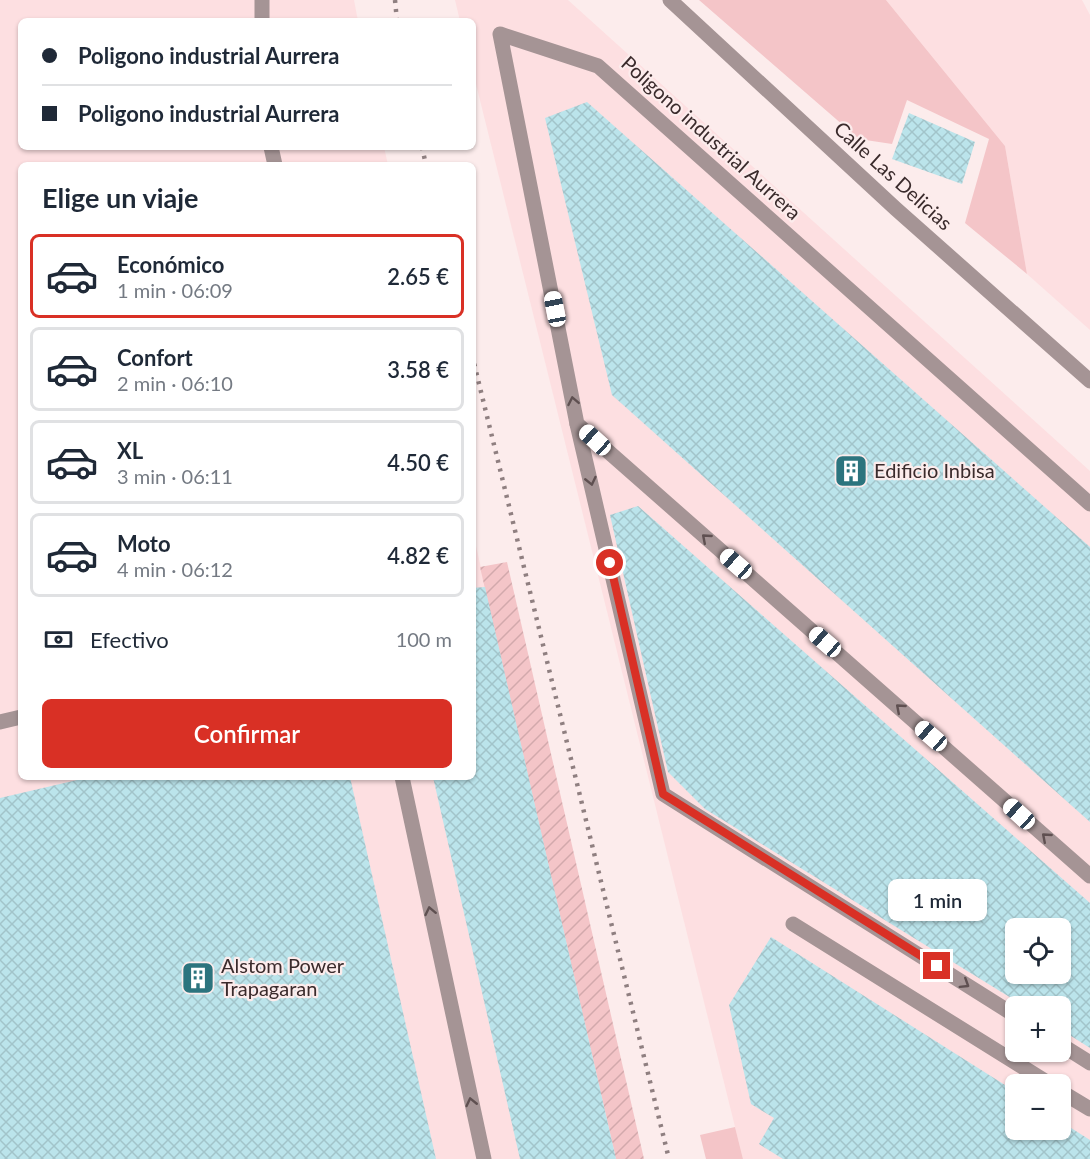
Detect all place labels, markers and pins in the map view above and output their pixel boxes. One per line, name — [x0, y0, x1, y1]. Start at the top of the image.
building icon: Edificio Inbisa — [833, 453, 869, 489]
place label: Edificio Inbisa — [874, 458, 995, 482]
place label: Alstom Power Trapagaran — [221, 953, 345, 1000]
building icon: Alstom Power Trapagaran — [180, 960, 216, 996]

